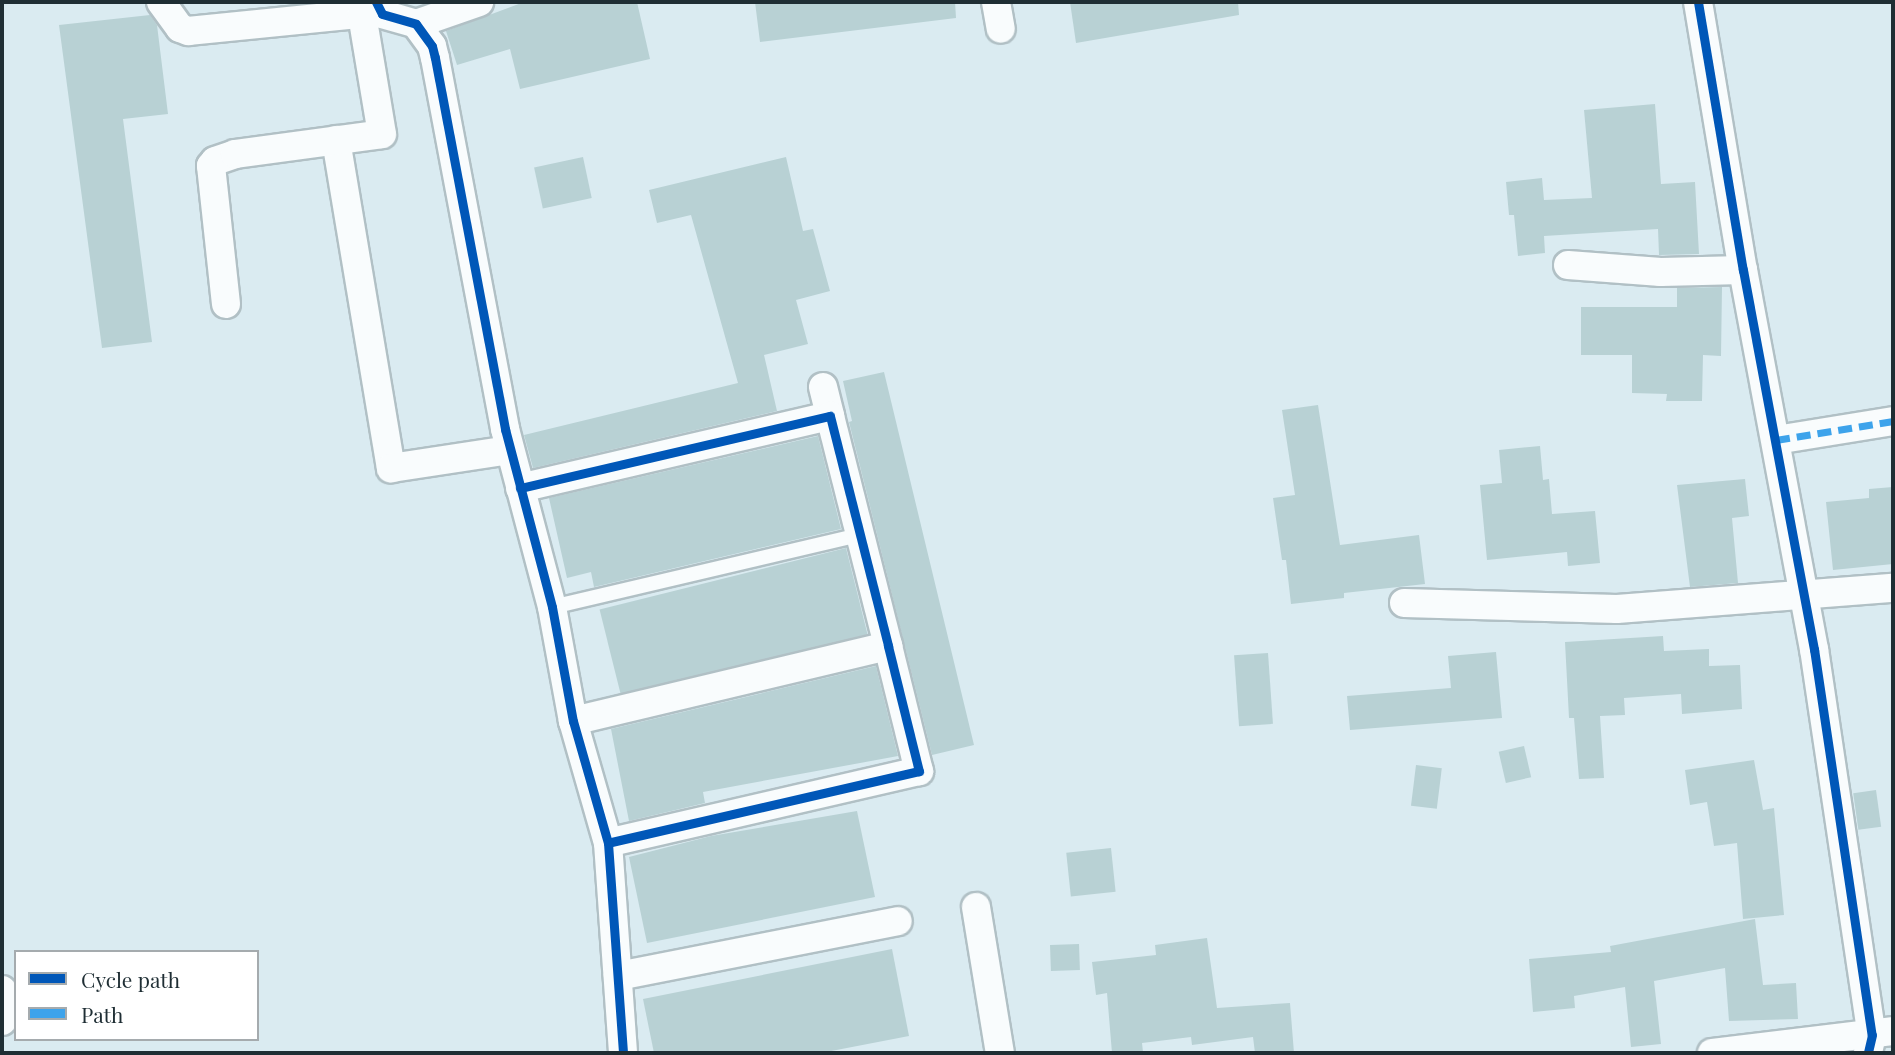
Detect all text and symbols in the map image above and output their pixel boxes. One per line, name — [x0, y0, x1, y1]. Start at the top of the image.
legend — [14, 950, 259, 1041]
text: Cycle path — [81, 965, 180, 993]
text: Path — [81, 1000, 123, 1028]

